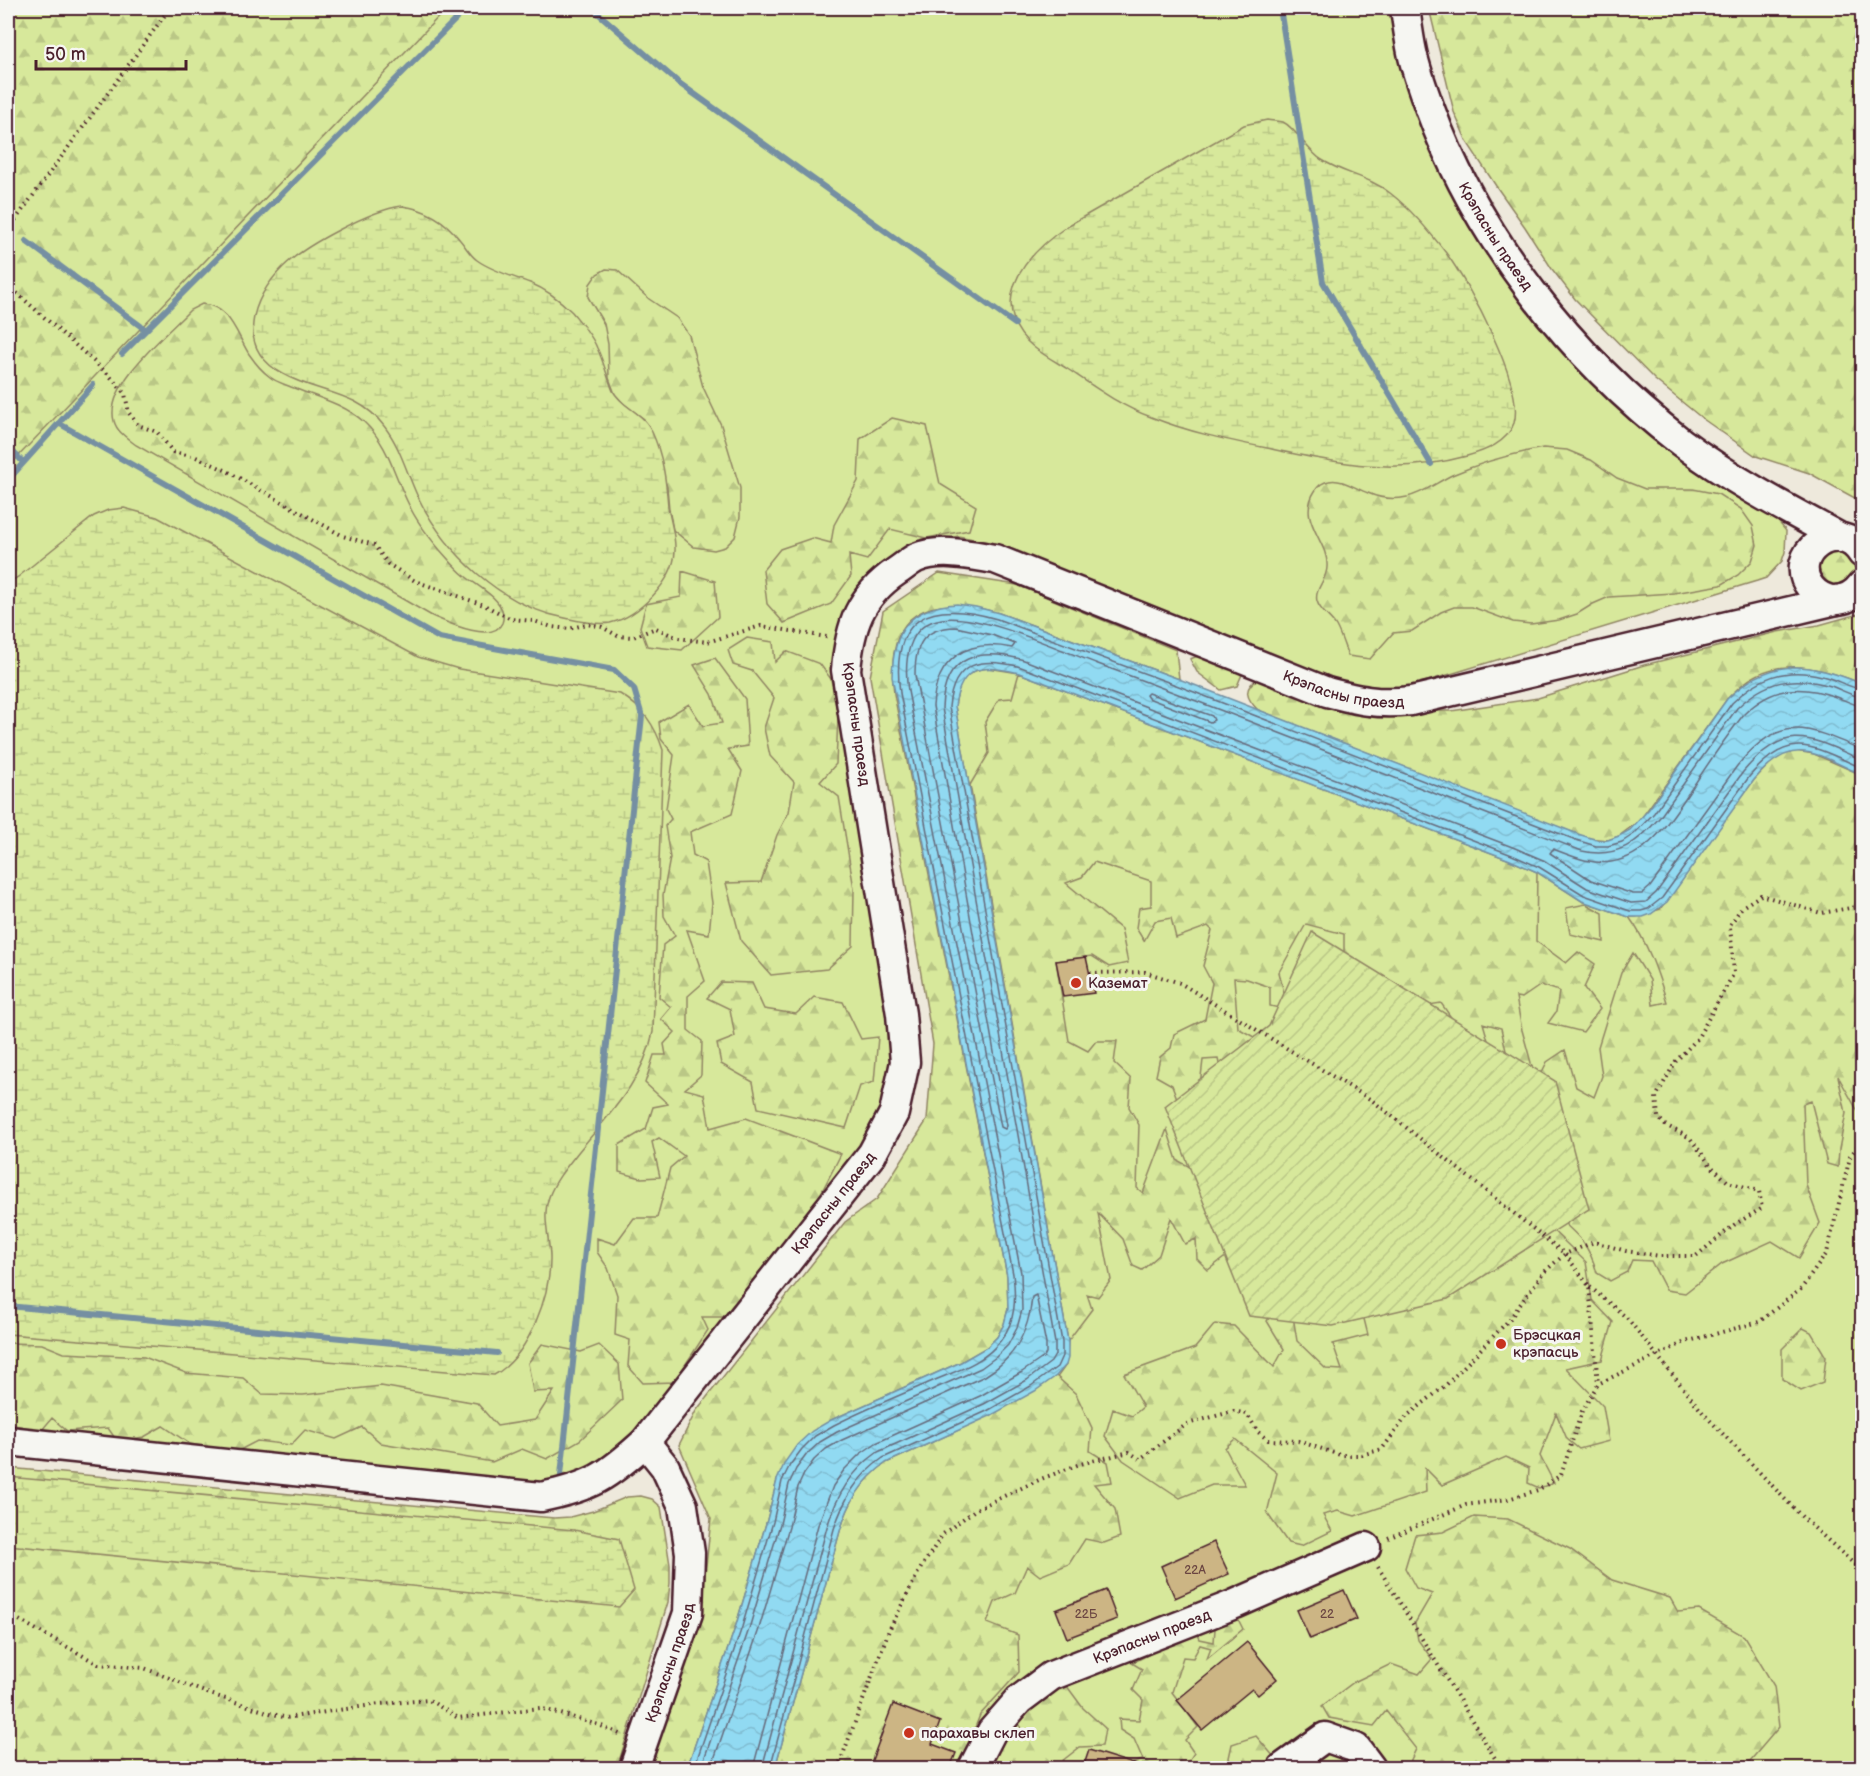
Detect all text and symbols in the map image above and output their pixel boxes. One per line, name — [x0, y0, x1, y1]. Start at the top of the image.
scale bar — [36, 33, 186, 71]
text: 50 m — [45, 44, 86, 65]
street label: Крэпасны праезд — [1454, 179, 1537, 294]
street label: Крэпасны праезд — [838, 661, 874, 787]
street label: Крэпасны праезд — [1280, 666, 1405, 712]
place label: Каземат — [1088, 974, 1148, 993]
marker: Каземат — [1069, 976, 1083, 990]
street label: Крэпасны праезд — [787, 1148, 879, 1258]
place label: Брэсцкая крэпасць — [1513, 1326, 1581, 1362]
marker: Брэсцкая крэпасць — [1494, 1337, 1508, 1351]
house number: 22А — [1184, 1563, 1206, 1578]
street label: Крэпасны праезд — [641, 1603, 698, 1725]
street label: Крэпасны праезд — [1090, 1605, 1213, 1668]
house number: 22Б — [1075, 1607, 1098, 1622]
house number: 22 — [1320, 1607, 1334, 1622]
place label: парахавы склеп — [921, 1724, 1035, 1743]
marker: парахавы склеп — [902, 1726, 916, 1740]

